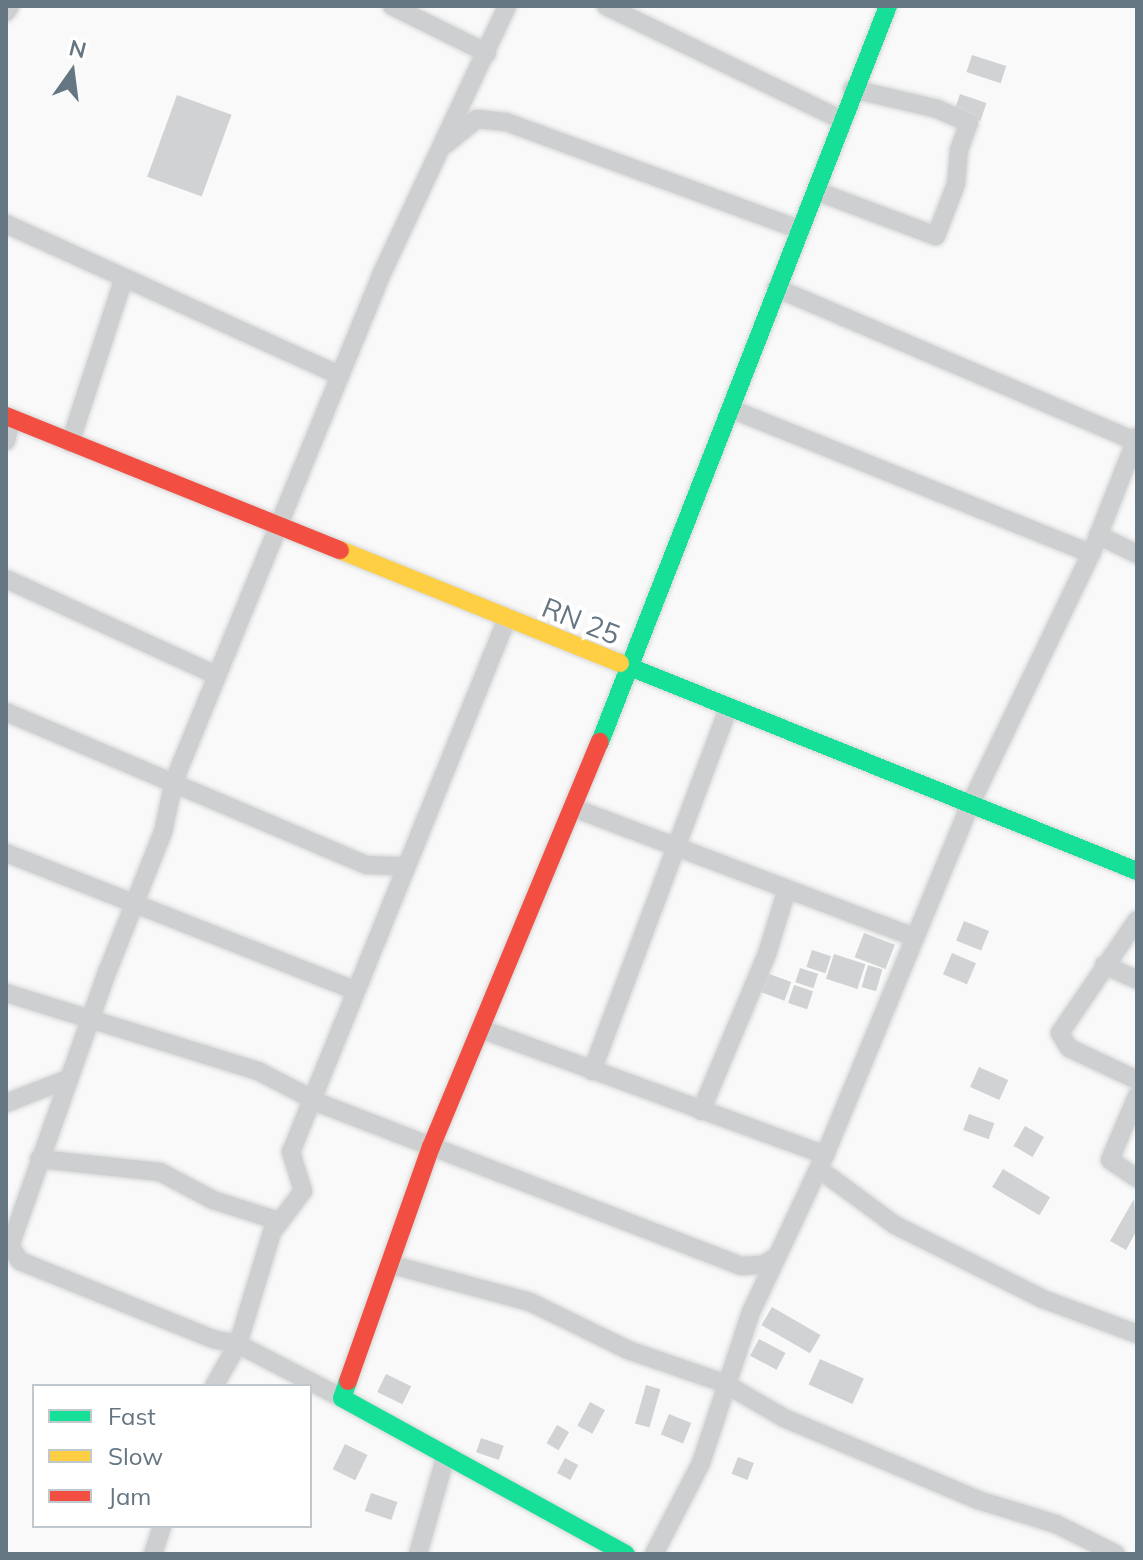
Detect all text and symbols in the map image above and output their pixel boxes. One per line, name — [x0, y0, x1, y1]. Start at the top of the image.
north arrow — [32, 32, 112, 112]
text: N — [66, 33, 89, 64]
street label: RN 25 — [537, 590, 625, 652]
legend — [32, 1384, 312, 1528]
text: Fast — [108, 1401, 156, 1431]
text: Slow — [108, 1441, 163, 1471]
text: Jam — [108, 1481, 151, 1511]

